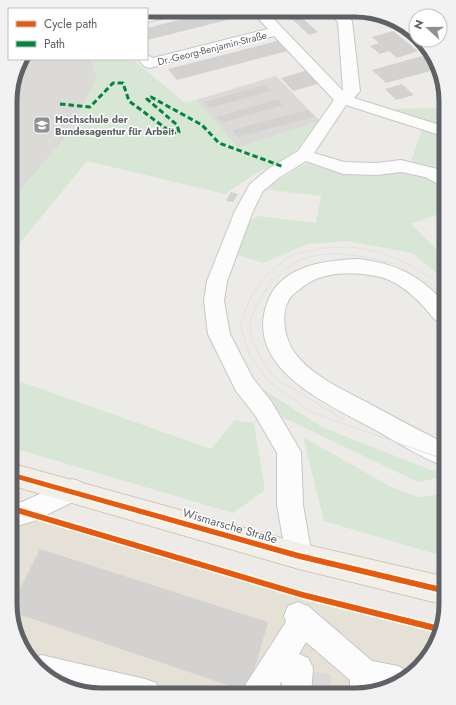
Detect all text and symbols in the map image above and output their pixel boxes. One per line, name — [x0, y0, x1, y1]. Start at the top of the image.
legend — [8, 8, 148, 60]
north arrow — [408, 8, 448, 48]
text: Cycle path — [44, 15, 97, 33]
text: N — [410, 17, 428, 31]
street label: Dr.-Georg-Benjamin-Straße — [156, 28, 268, 69]
text: Path — [44, 35, 65, 53]
place label: Hochschule der Bundesagentur für Arbeit — [55, 112, 175, 139]
school or university icon: Hochschule der Bundesagentur für Arbeit — [32, 115, 52, 135]
street label: Wismarsche Straße — [180, 504, 280, 548]

